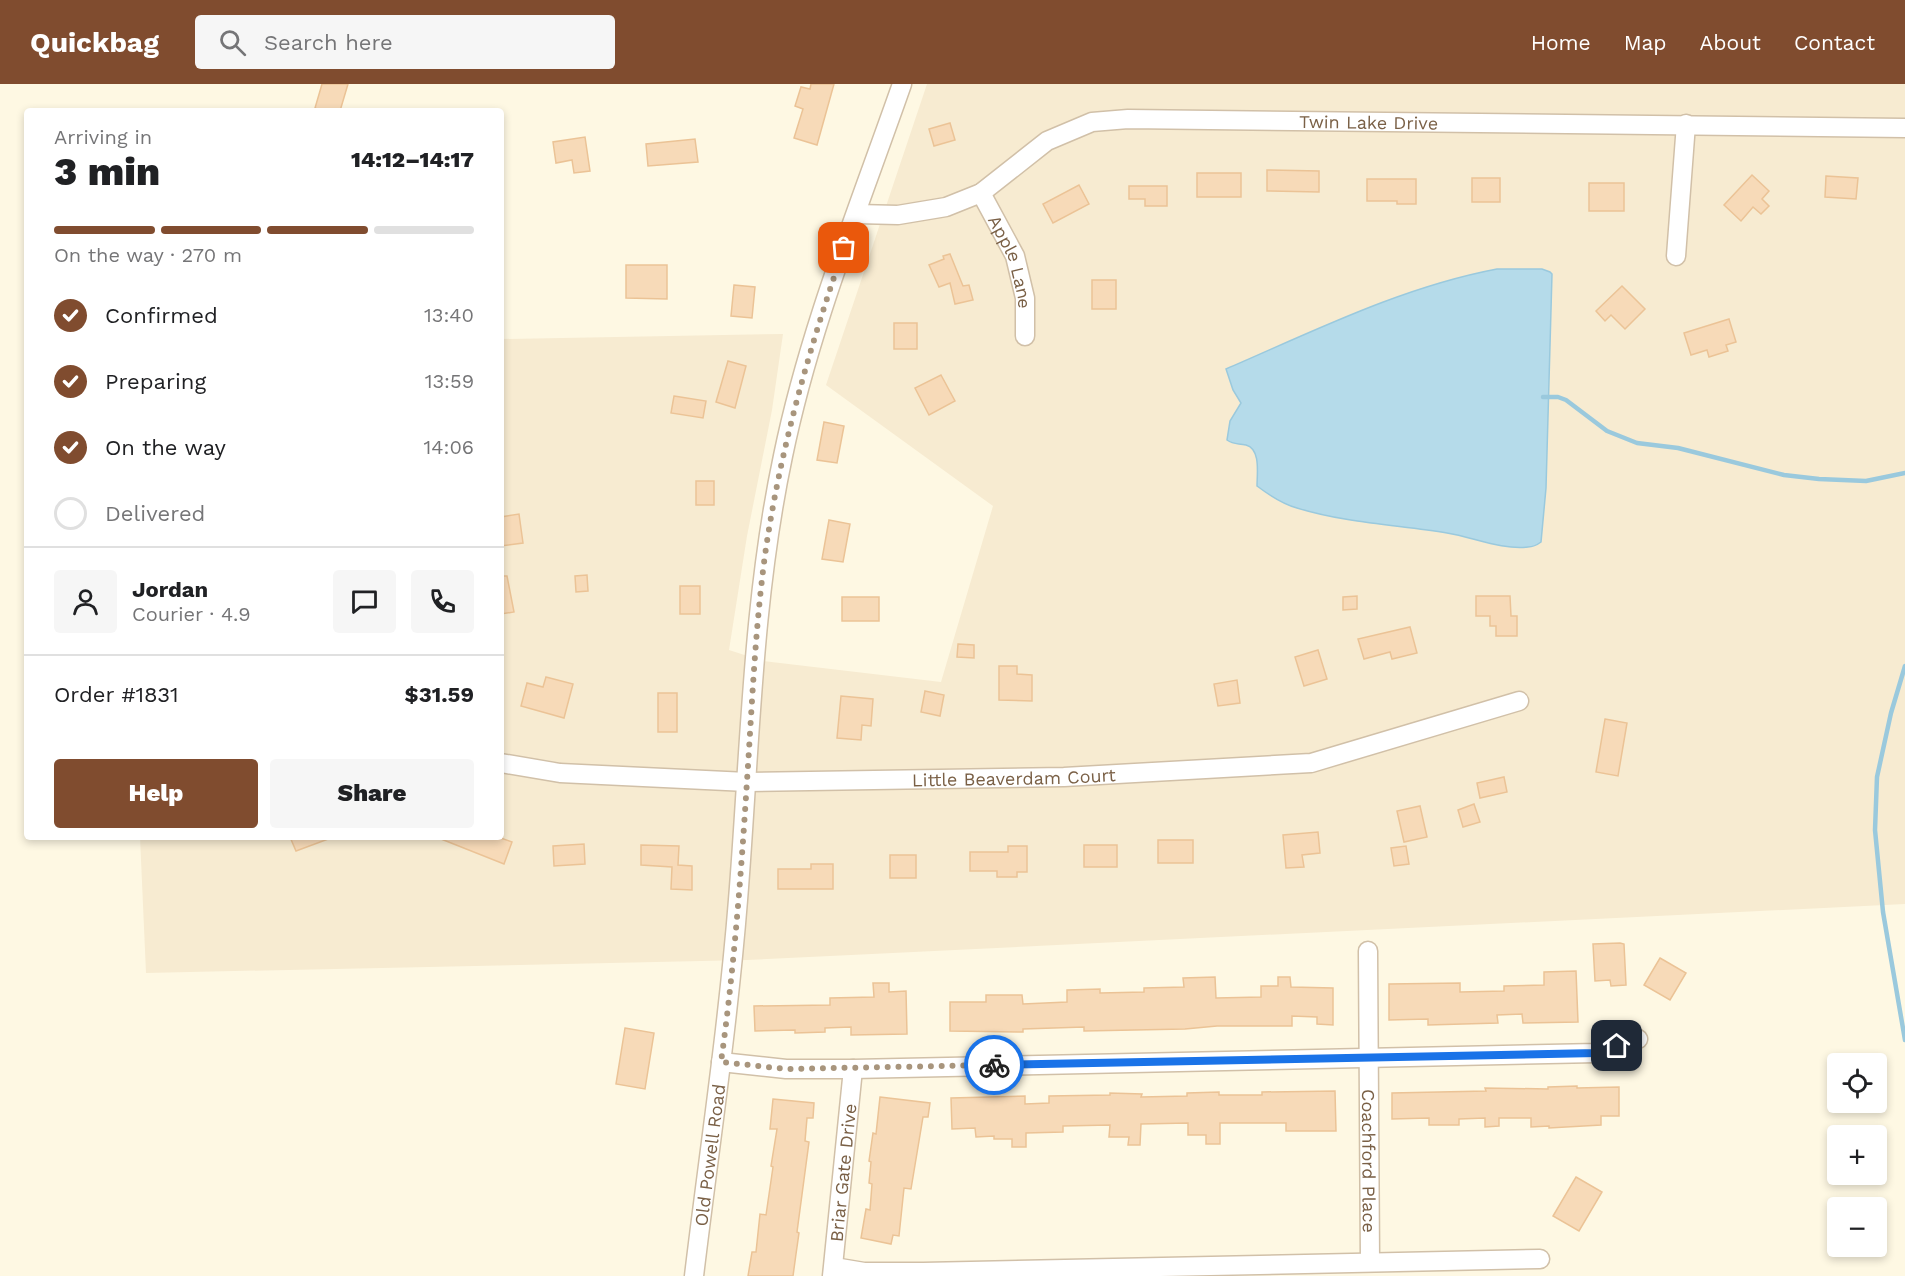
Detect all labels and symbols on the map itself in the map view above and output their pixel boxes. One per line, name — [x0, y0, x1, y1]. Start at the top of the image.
street label: Twin Lake Drive — [1299, 110, 1438, 133]
street label: Apple Lane — [984, 211, 1036, 309]
pin — [818, 222, 869, 273]
street label: Little Beaverdam Court — [912, 764, 1117, 790]
pin — [1591, 1020, 1642, 1071]
courier — [964, 1035, 1024, 1095]
street label: Old Powell Road — [690, 1083, 729, 1227]
street label: Coachford Place — [1358, 1089, 1380, 1233]
street label: Briar Gate Drive — [825, 1102, 860, 1243]

